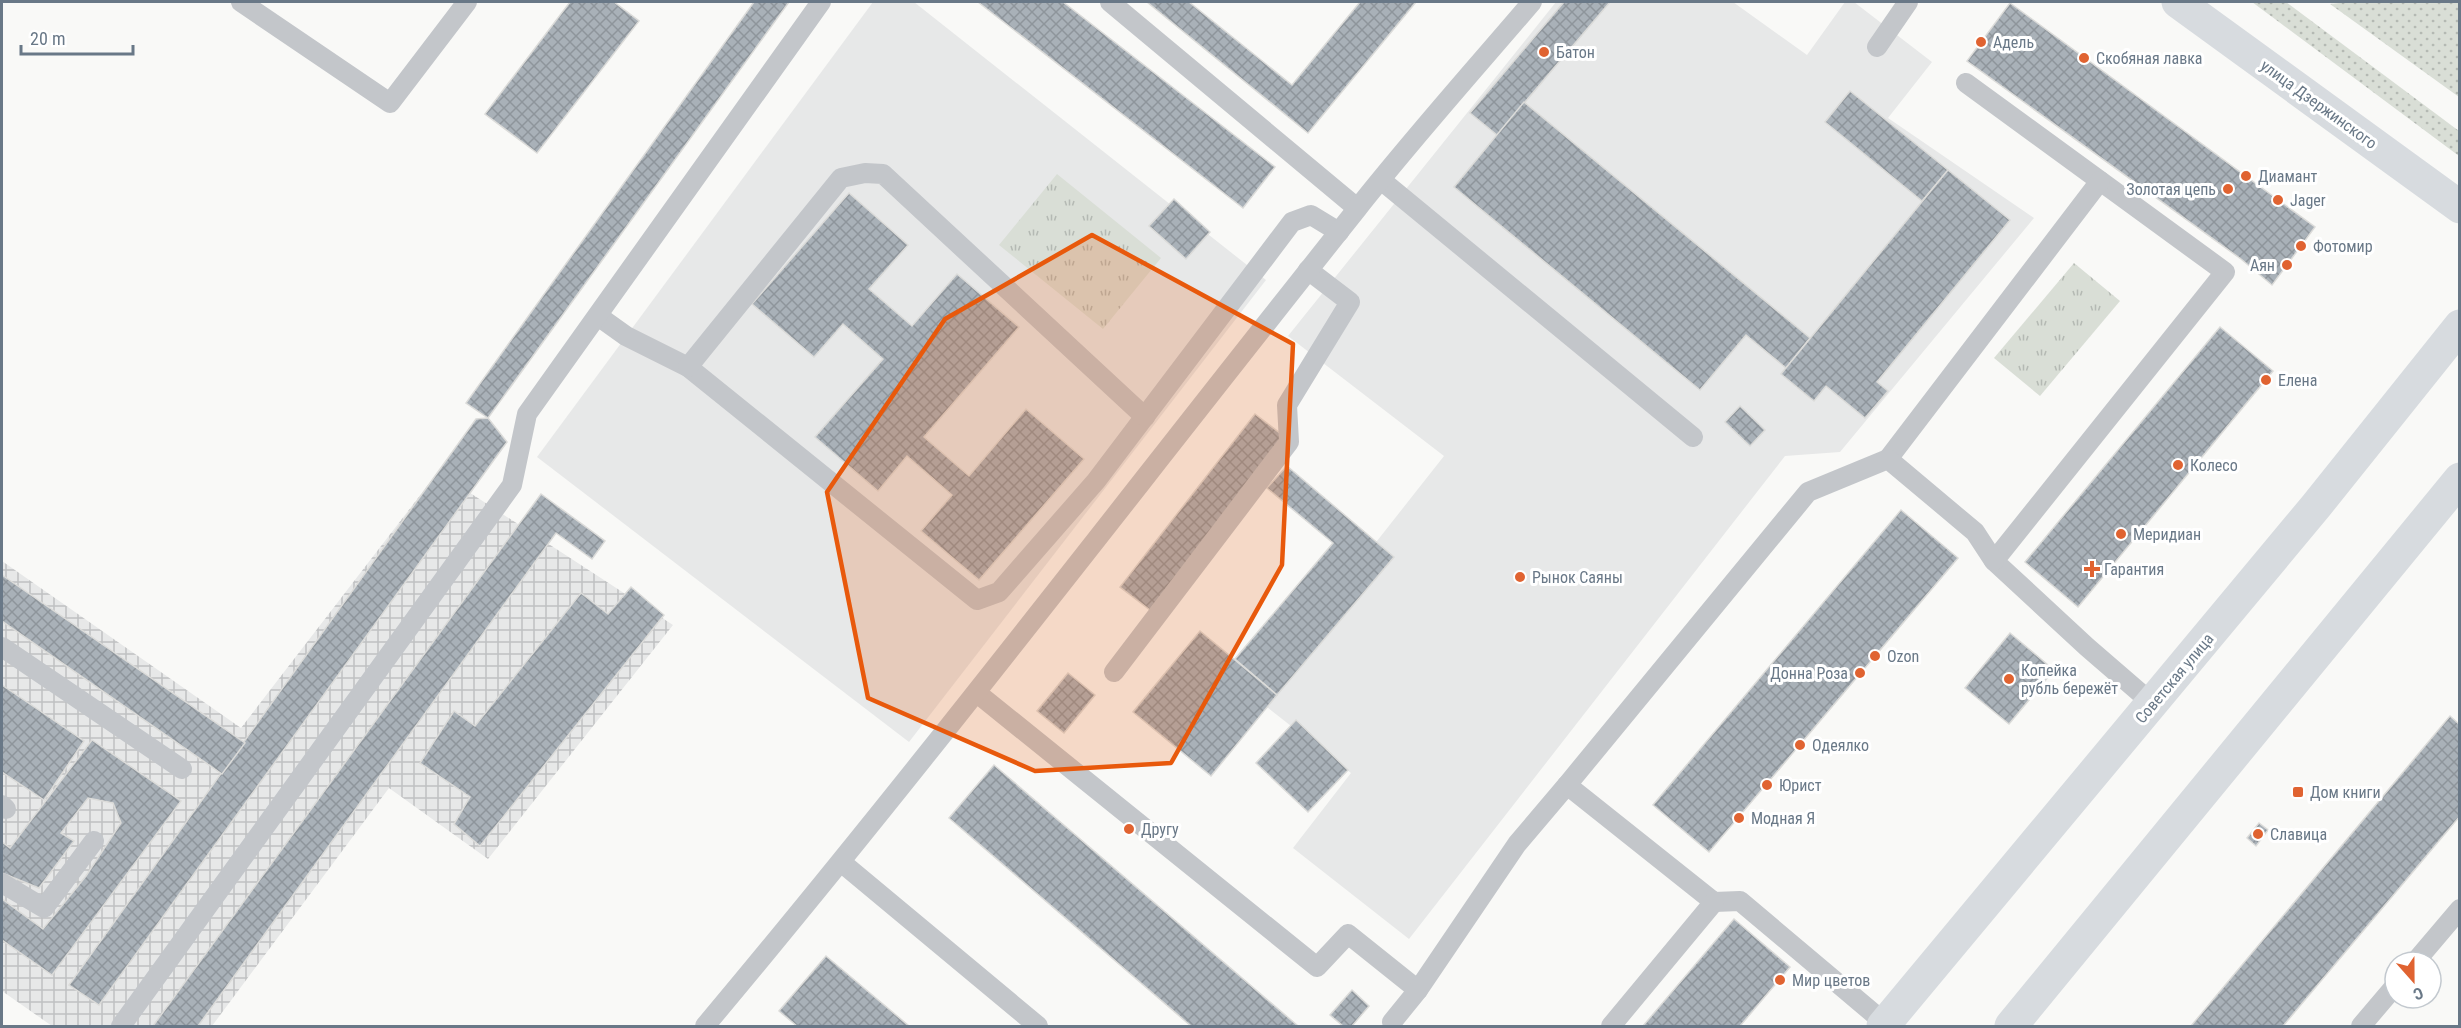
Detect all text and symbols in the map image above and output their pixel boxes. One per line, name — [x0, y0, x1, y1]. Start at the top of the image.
scale bar — [21, 18, 134, 56]
text: 20 m — [30, 28, 65, 49]
place label: Адель — [1993, 33, 2034, 52]
marker: Адель — [1974, 35, 1988, 49]
place label: Батон — [1556, 43, 1595, 62]
marker: Батон — [1537, 45, 1551, 59]
place label: Скобяная лавка — [2096, 49, 2203, 68]
marker: Скобяная лавка — [2077, 51, 2091, 65]
street label: улица Дзержинского — [2257, 56, 2381, 153]
place label: Диамант — [2258, 167, 2318, 186]
marker: Диамант — [2239, 169, 2253, 183]
place label: Золотая цепь — [2126, 180, 2216, 199]
marker: Золотая цепь — [2221, 182, 2235, 196]
place label: Jager — [2290, 191, 2326, 210]
marker: Jager — [2271, 193, 2285, 207]
place label: Фотомир — [2313, 237, 2373, 256]
marker: Фотомир — [2294, 239, 2308, 253]
place label: Аян — [2250, 256, 2275, 275]
marker: Аян — [2280, 258, 2294, 272]
place label: Елена — [2278, 371, 2317, 390]
marker: Елена — [2259, 373, 2273, 387]
place label: Колесо — [2190, 456, 2238, 475]
marker: Колесо — [2171, 458, 2185, 472]
place label: Меридиан — [2133, 525, 2201, 544]
marker: Меридиан — [2114, 527, 2128, 541]
place label: Гарантия — [2104, 560, 2164, 579]
marker: Гарантия — [2085, 562, 2099, 576]
place label: Рынок Саяны — [1532, 568, 1623, 587]
marker: Рынок Саяны — [1513, 570, 1527, 584]
street label: Советская улица — [2131, 629, 2218, 727]
place label: Ozon — [1887, 647, 1919, 666]
marker: Ozon — [1868, 649, 1882, 663]
place label: Копейка рубль бережёт — [2021, 661, 2118, 698]
place label: Донна Роза — [1770, 664, 1848, 683]
marker: Донна Роза — [1853, 666, 1867, 680]
marker: Копейка рубль бережёт — [2002, 672, 2016, 686]
place label: Одеялко — [1812, 736, 1869, 755]
marker: Одеялко — [1793, 738, 1807, 752]
place label: Юрист — [1779, 776, 1822, 795]
marker: Юрист — [1760, 778, 1774, 792]
place label: Дом книги — [2310, 783, 2381, 802]
marker: Дом книги — [2291, 785, 2305, 799]
place label: Модная Я — [1751, 809, 1815, 828]
marker: Модная Я — [1732, 811, 1746, 825]
place label: Другу — [1141, 820, 1179, 839]
marker: Другу — [1122, 822, 1136, 836]
place label: Славица — [2270, 825, 2327, 844]
marker: Славица — [2251, 827, 2265, 841]
north arrow — [2383, 950, 2443, 1010]
place label: Мир цветов — [1792, 971, 1870, 990]
marker: Мир цветов — [1773, 973, 1787, 987]
text: С — [2411, 983, 2426, 1004]

